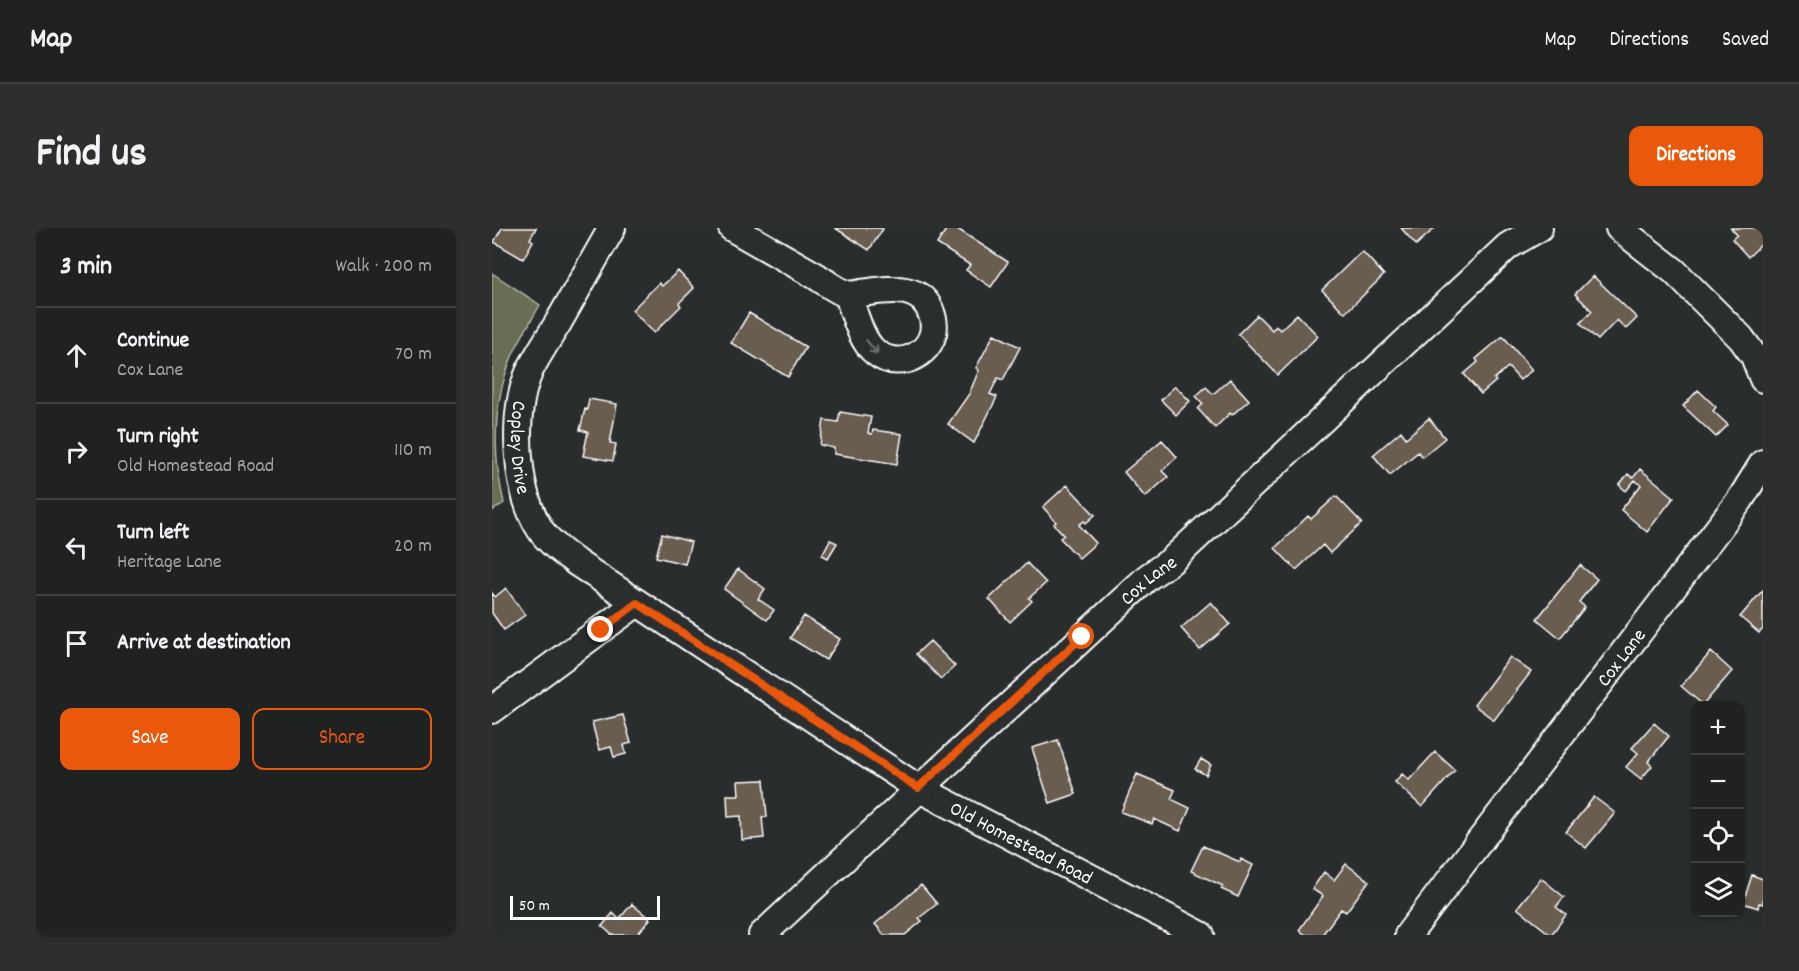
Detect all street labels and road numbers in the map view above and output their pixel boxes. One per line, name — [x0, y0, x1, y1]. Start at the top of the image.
street label: Copley Drive — [501, 399, 536, 498]
street label: Cox Lane — [1115, 550, 1184, 613]
street label: Cox Lane — [1591, 624, 1654, 694]
street label: Old Homestead Road — [944, 796, 1097, 893]

